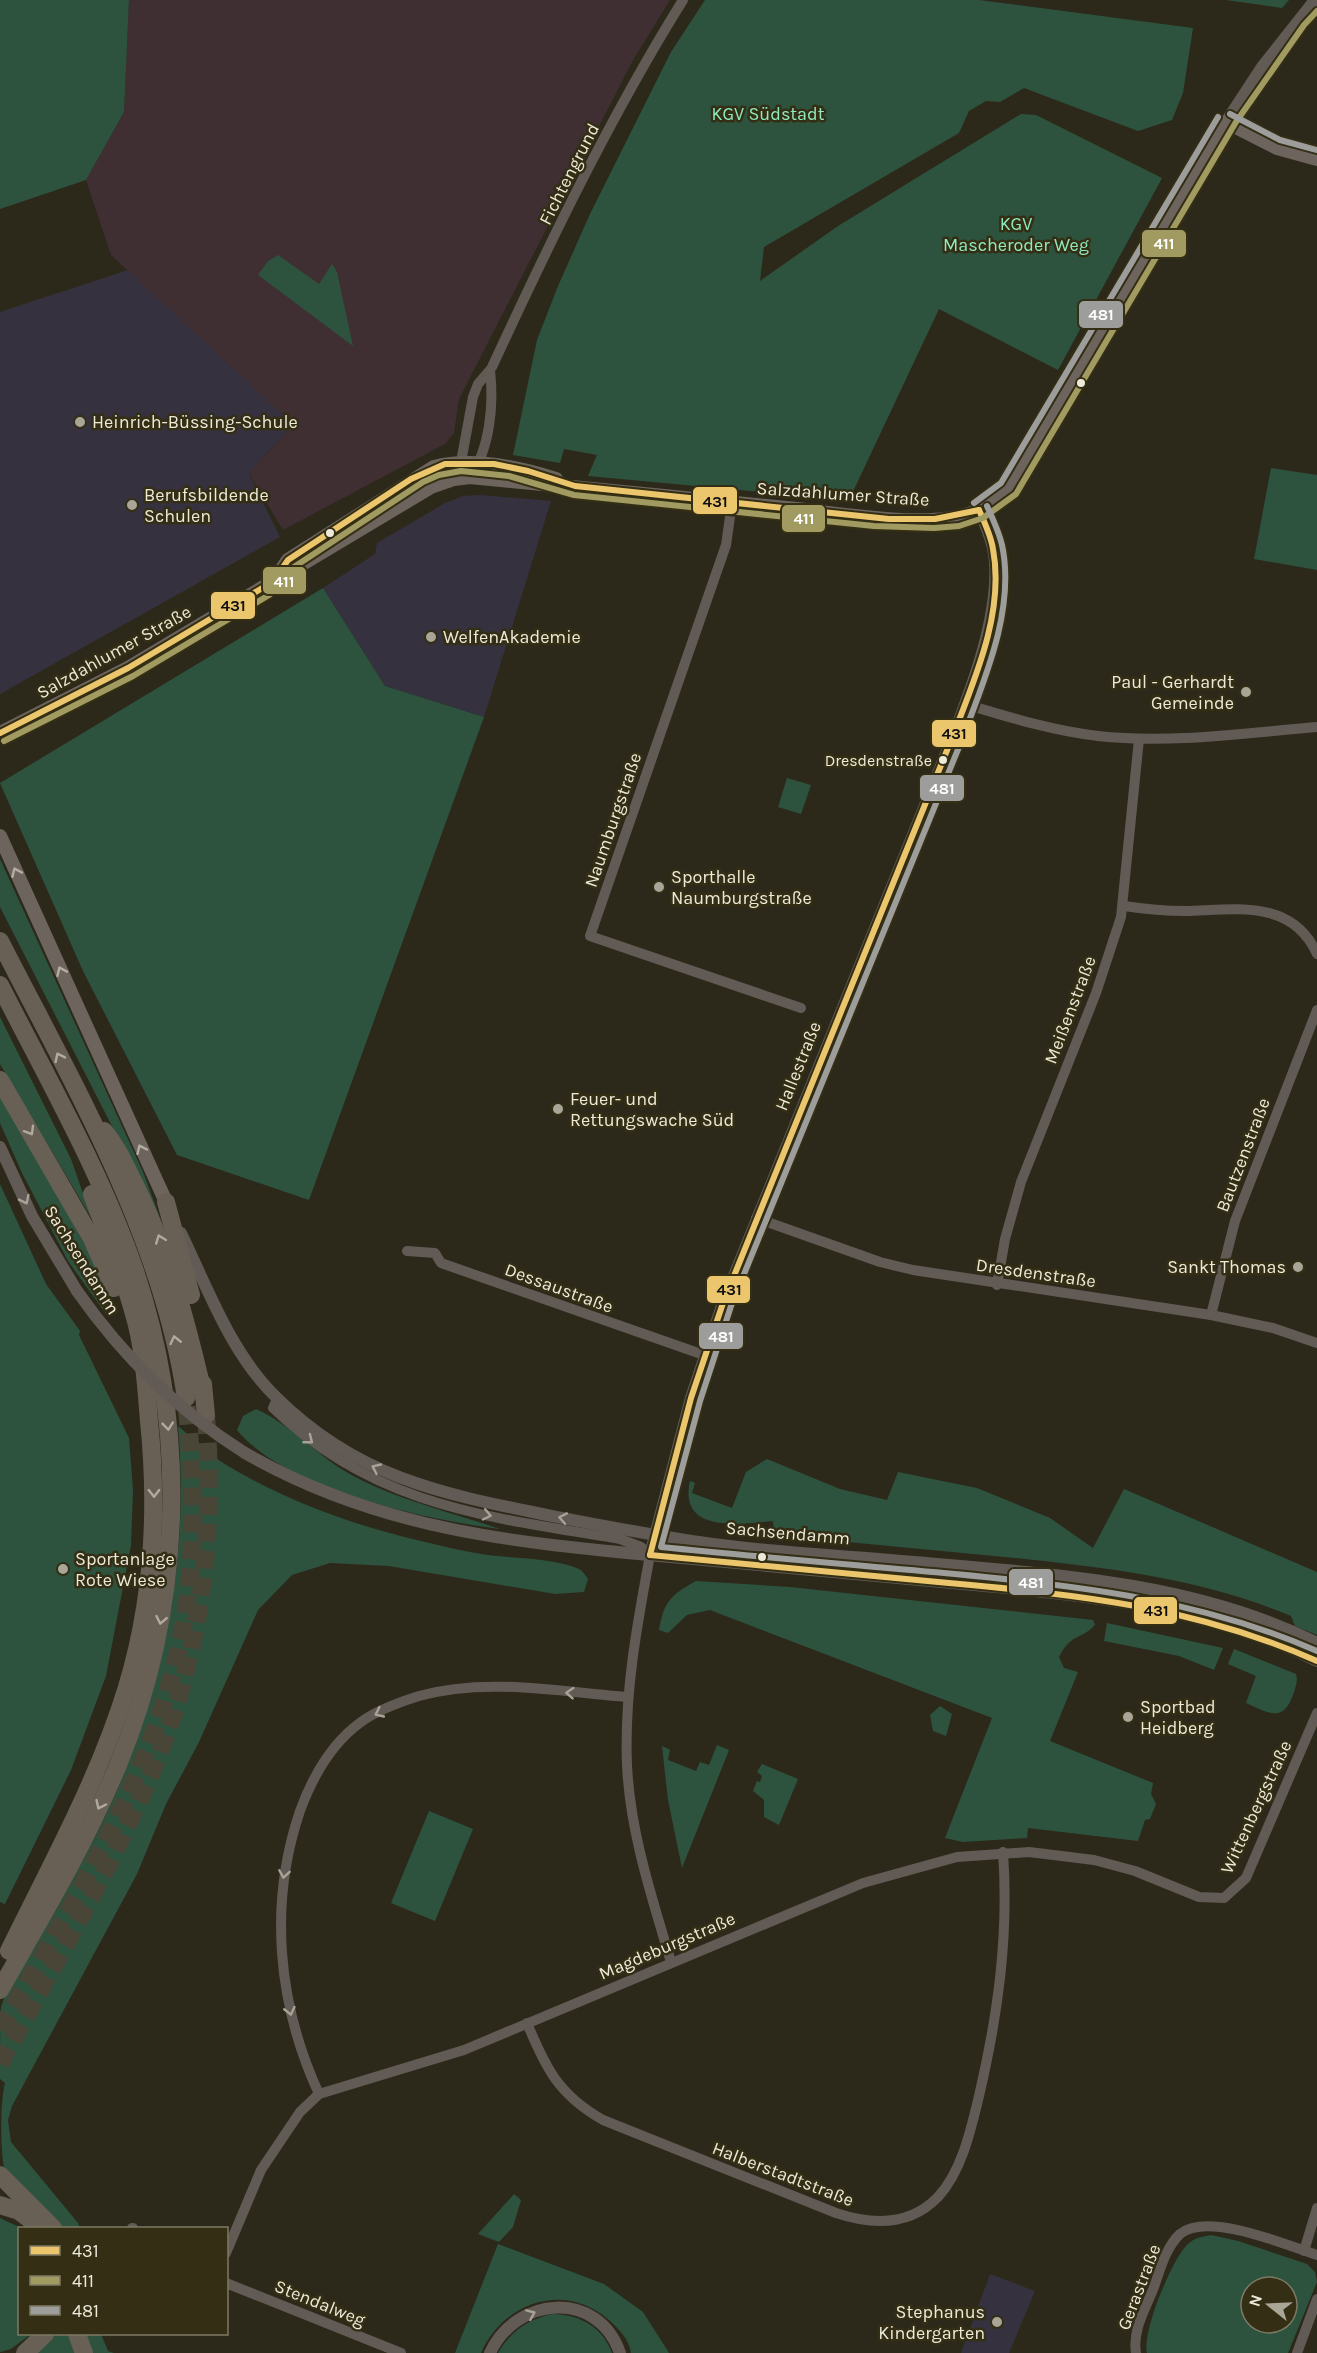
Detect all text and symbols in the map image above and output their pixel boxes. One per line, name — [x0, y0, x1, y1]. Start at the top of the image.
park label: KGV Südstadt — [712, 103, 825, 125]
street label: Fichtengrund — [534, 120, 604, 228]
park label: KGV Mascheroder Weg — [943, 213, 1089, 256]
line badge: 411 — [1141, 229, 1187, 258]
text: 411 — [1154, 234, 1174, 253]
line badge: 481 — [1078, 300, 1124, 329]
text: 481 — [1088, 305, 1114, 324]
unlabelled marker — [1075, 377, 1087, 389]
place label: Heinrich-Büssing-Schule — [92, 411, 298, 433]
marker: Heinrich-Büssing-Schule — [73, 415, 87, 429]
street label: Salzdahlumer Straße — [756, 477, 930, 511]
place label: Berufsbildende Schulen — [144, 484, 269, 527]
line badge: 431 — [692, 486, 738, 515]
text: 431 — [702, 492, 728, 511]
marker: Berufsbildende Schulen — [125, 498, 139, 512]
line badge: 411 — [781, 504, 826, 533]
text: 411 — [794, 509, 814, 528]
unlabelled marker — [324, 527, 336, 539]
line badge: 411 — [262, 566, 307, 595]
text: 411 — [274, 572, 294, 591]
line badge: 431 — [210, 591, 256, 620]
text: 431 — [220, 596, 246, 615]
street label: Salzdahlumer Straße — [33, 600, 195, 704]
place label: WelfenAkademie — [443, 626, 581, 648]
marker: WelfenAkademie — [424, 630, 438, 644]
place label: Paul - Gerhardt Gemeinde — [1111, 671, 1234, 714]
marker: Paul - Gerhardt Gemeinde — [1239, 685, 1253, 699]
line badge: 431 — [931, 719, 977, 748]
text: 431 — [941, 724, 967, 743]
street label: Naumburgstraße — [580, 750, 646, 890]
place label: Dresdenstraße — [825, 751, 932, 770]
marker: Dresdenstraße — [937, 754, 949, 766]
line badge: 481 — [919, 774, 965, 802]
text: 481 — [929, 779, 955, 798]
place label: Sporthalle Naumburgstraße — [671, 866, 812, 909]
one-way arrow — [12, 867, 24, 878]
marker: Sporthalle Naumburgstraße — [652, 880, 666, 894]
street label: Meißenstraße — [1039, 953, 1101, 1067]
one-way arrow — [56, 967, 68, 978]
street label: Hallestraße — [770, 1018, 826, 1114]
one-way arrow — [55, 1053, 66, 1064]
place label: Feuer- und Rettungswache Süd — [570, 1088, 734, 1131]
street label: Bautzenstraße — [1211, 1095, 1275, 1215]
marker: Feuer- und Rettungswache Süd — [551, 1102, 565, 1116]
one-way arrow — [23, 1125, 34, 1135]
one-way arrow — [137, 1144, 149, 1155]
one-way arrow — [17, 1194, 29, 1205]
street label: Sachsendamm — [40, 1201, 124, 1319]
one-way arrow — [155, 1235, 167, 1246]
street label: Dresdenstraße — [975, 1254, 1097, 1292]
place label: Sankt Thomas — [1167, 1256, 1286, 1278]
street label: Dessaustraße — [502, 1258, 616, 1318]
marker: Sankt Thomas — [1291, 1260, 1305, 1274]
line badge: 431 — [706, 1275, 751, 1304]
text: 431 — [716, 1280, 742, 1299]
line badge: 481 — [698, 1322, 744, 1350]
text: 481 — [708, 1327, 734, 1346]
one-way arrow — [169, 1335, 182, 1345]
one-way arrow — [162, 1421, 174, 1430]
one-way arrow — [302, 1432, 313, 1443]
one-way arrow — [371, 1464, 382, 1476]
one-way arrow — [147, 1489, 160, 1498]
one-way arrow — [481, 1508, 491, 1521]
one-way arrow — [559, 1512, 569, 1525]
street label: Sachsendamm — [725, 1517, 851, 1549]
place label: Sportanlage Rote Wiese — [75, 1548, 175, 1591]
unlabelled marker — [756, 1551, 768, 1563]
marker: Sportanlage Rote Wiese — [56, 1562, 70, 1576]
line badge: 481 — [1008, 1568, 1054, 1596]
text: 481 — [1018, 1573, 1044, 1592]
line badge: 431 — [1133, 1596, 1178, 1625]
text: 431 — [1143, 1601, 1169, 1620]
one-way arrow — [155, 1615, 168, 1625]
one-way arrow — [565, 1687, 574, 1700]
place label: Sportbad Heidberg — [1140, 1696, 1216, 1739]
one-way arrow — [374, 1705, 385, 1717]
marker: Sportbad Heidberg — [1121, 1710, 1135, 1724]
street label: Wittenbergstraße — [1216, 1737, 1296, 1877]
one-way arrow — [96, 1798, 108, 1809]
one-way arrow — [278, 1869, 291, 1879]
street label: Magdeburgstraße — [595, 1907, 739, 1985]
one-way arrow — [283, 2006, 296, 2016]
street label: Halberstadtstraße — [709, 2137, 857, 2211]
legend — [18, 2227, 228, 2335]
text: 431 — [72, 2240, 99, 2262]
street label: Gerastraße — [1113, 2241, 1165, 2333]
text: 411 — [72, 2270, 94, 2292]
street label: Stendalweg — [271, 2275, 369, 2331]
north arrow — [1239, 2275, 1299, 2335]
text: N — [1244, 2292, 1266, 2309]
text: 481 — [72, 2300, 99, 2322]
place label: Stephanus Kindergarten — [878, 2301, 985, 2344]
one-way arrow — [525, 2309, 536, 2321]
marker: Stephanus Kindergarten — [990, 2315, 1004, 2329]

